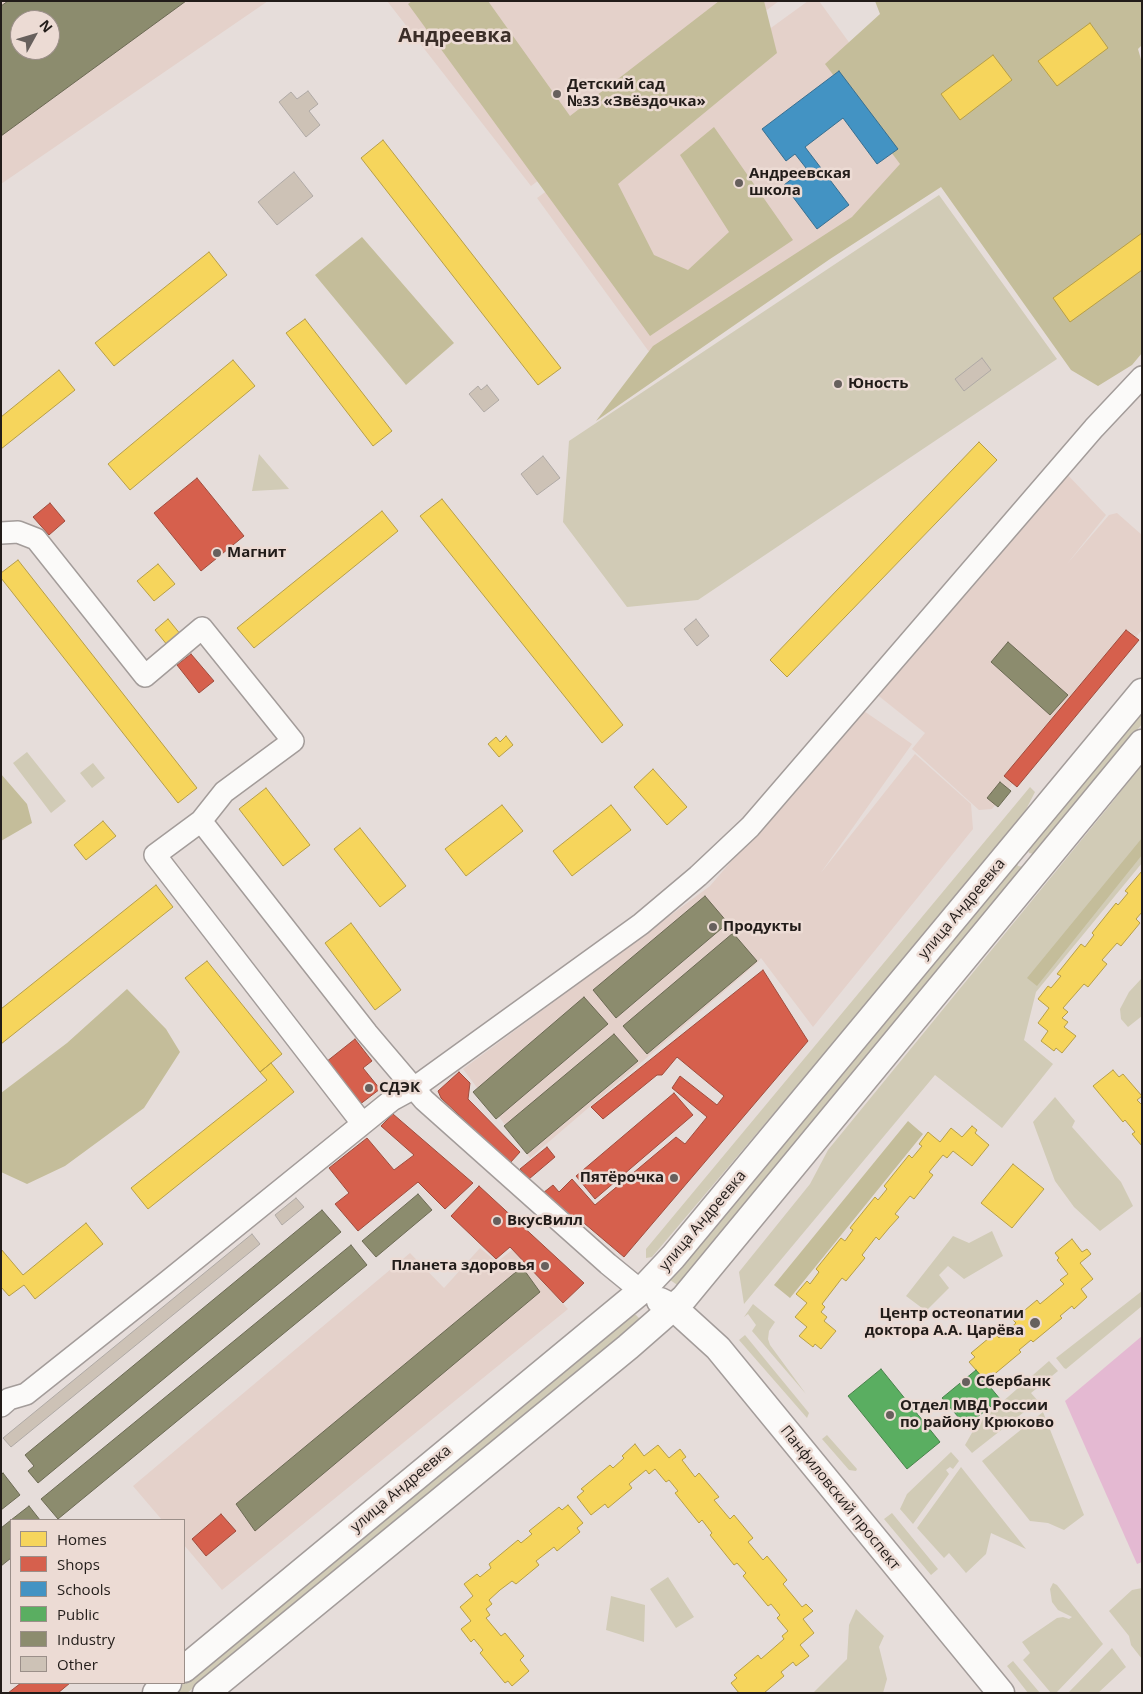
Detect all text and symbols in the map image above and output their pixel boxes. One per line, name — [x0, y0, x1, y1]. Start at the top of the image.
north arrow — [10, 10, 60, 60]
text: N — [35, 15, 57, 36]
district label: Андреевка — [398, 24, 512, 48]
place label: Детский сад №33 «Звёздочка» — [567, 76, 706, 111]
marker: Детский сад №33 «Звёздочка» — [551, 88, 563, 100]
place label: Андреевская школа — [749, 165, 851, 200]
marker: Андреевская школа — [733, 177, 745, 189]
place label: Юность — [848, 375, 908, 393]
marker: Юность — [832, 378, 844, 390]
place label: Магнит — [227, 544, 286, 562]
marker: Магнит — [211, 547, 223, 559]
street label: улица Андреевка — [915, 855, 1009, 963]
place label: Продукты — [723, 918, 802, 936]
marker: Продукты — [707, 921, 719, 933]
place label: СДЭК — [379, 1079, 420, 1097]
marker: СДЭК — [363, 1082, 375, 1094]
street label: улица Андреевка — [656, 1167, 750, 1275]
place label: Пятёрочка — [580, 1169, 664, 1187]
marker: Пятёрочка — [668, 1172, 680, 1184]
place label: ВкусВилл — [507, 1212, 583, 1230]
marker: ВкусВилл — [491, 1215, 503, 1227]
place label: Планета здоровья — [391, 1257, 535, 1275]
marker: Планета здоровья — [539, 1260, 551, 1272]
place label: Центр остеопатии доктора А.А. Царёва — [865, 1305, 1024, 1340]
marker: Центр остеопатии доктора А.А. Царёва — [1028, 1316, 1042, 1330]
place label: Сбербанк — [976, 1373, 1051, 1391]
marker: Сбербанк — [960, 1376, 972, 1388]
place label: Отдел МВД России по району Крюково — [900, 1397, 1054, 1432]
marker: Отдел МВД России по району Крюково — [884, 1409, 896, 1421]
street label: Панфиловский проспект — [776, 1422, 904, 1574]
street label: улица Андреевка — [347, 1442, 455, 1536]
legend — [10, 1519, 185, 1684]
text: Homes — [57, 1529, 107, 1549]
text: Shops — [57, 1554, 100, 1574]
text: Schools — [57, 1579, 111, 1599]
text: Public — [57, 1604, 99, 1624]
text: Industry — [57, 1629, 115, 1649]
text: Other — [57, 1654, 98, 1674]

